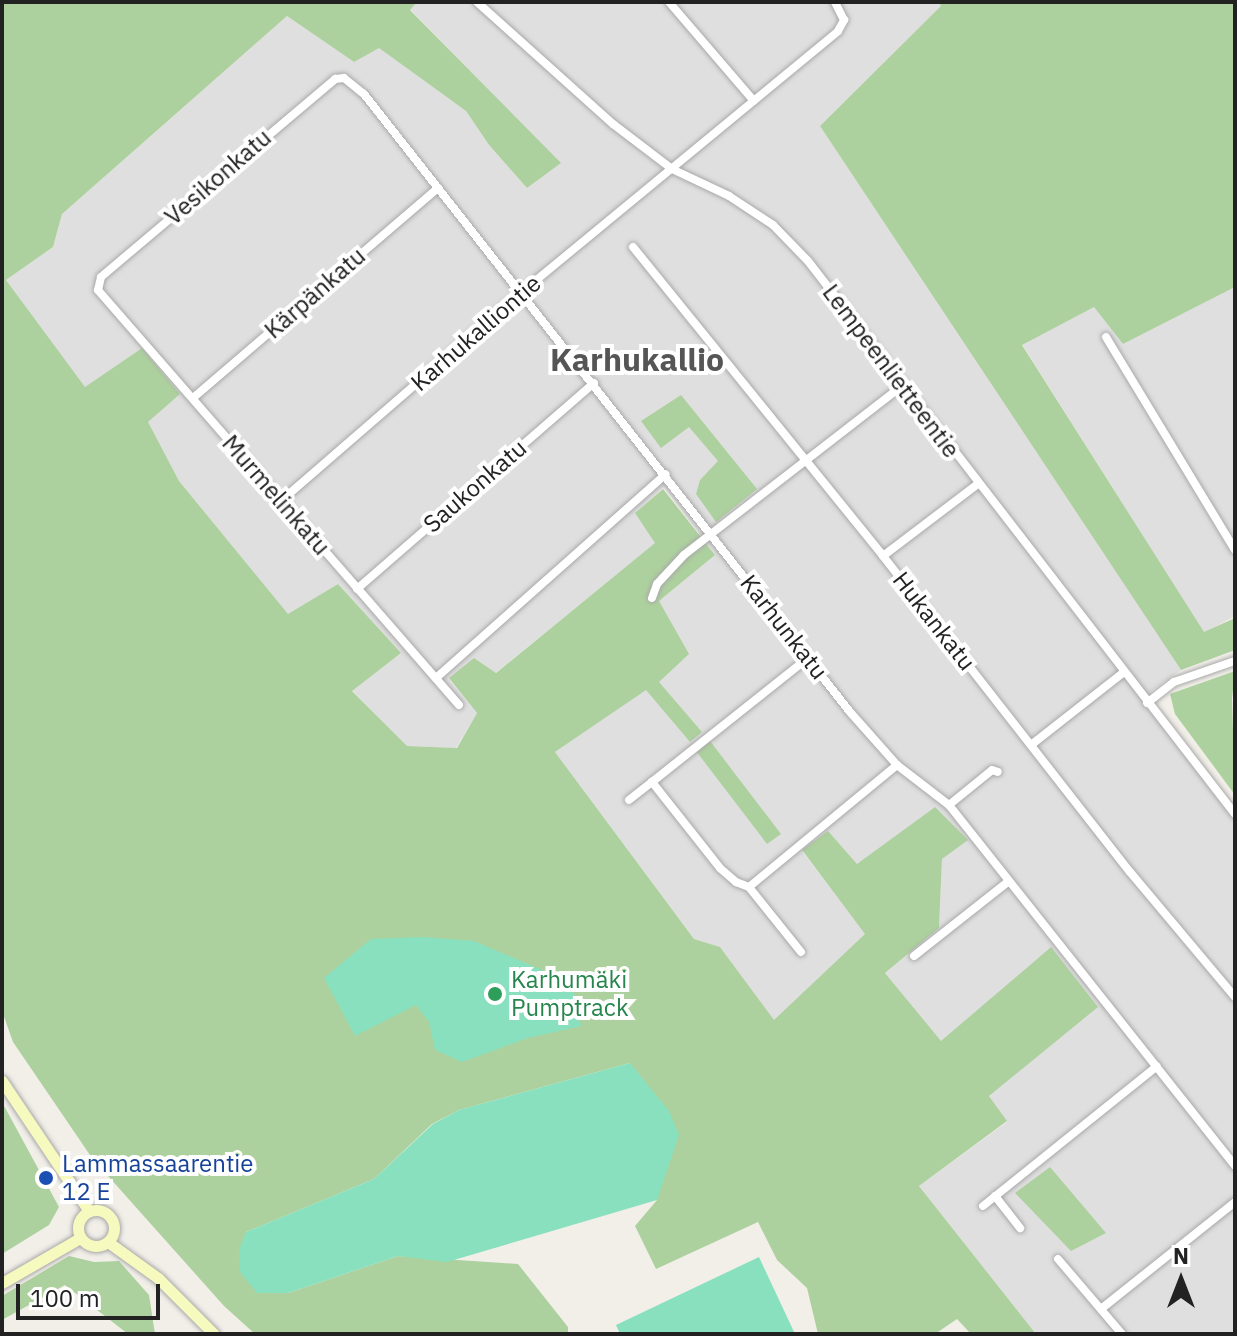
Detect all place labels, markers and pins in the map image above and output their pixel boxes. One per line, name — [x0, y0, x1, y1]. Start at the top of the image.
place label: Karhumäki Pumptrack — [511, 966, 629, 1022]
marker: Karhumäki Pumptrack — [486, 985, 504, 1003]
place label: Lammassaarentie 12 E — [62, 1150, 253, 1206]
marker: Lammassaarentie 12 E — [37, 1169, 55, 1187]

